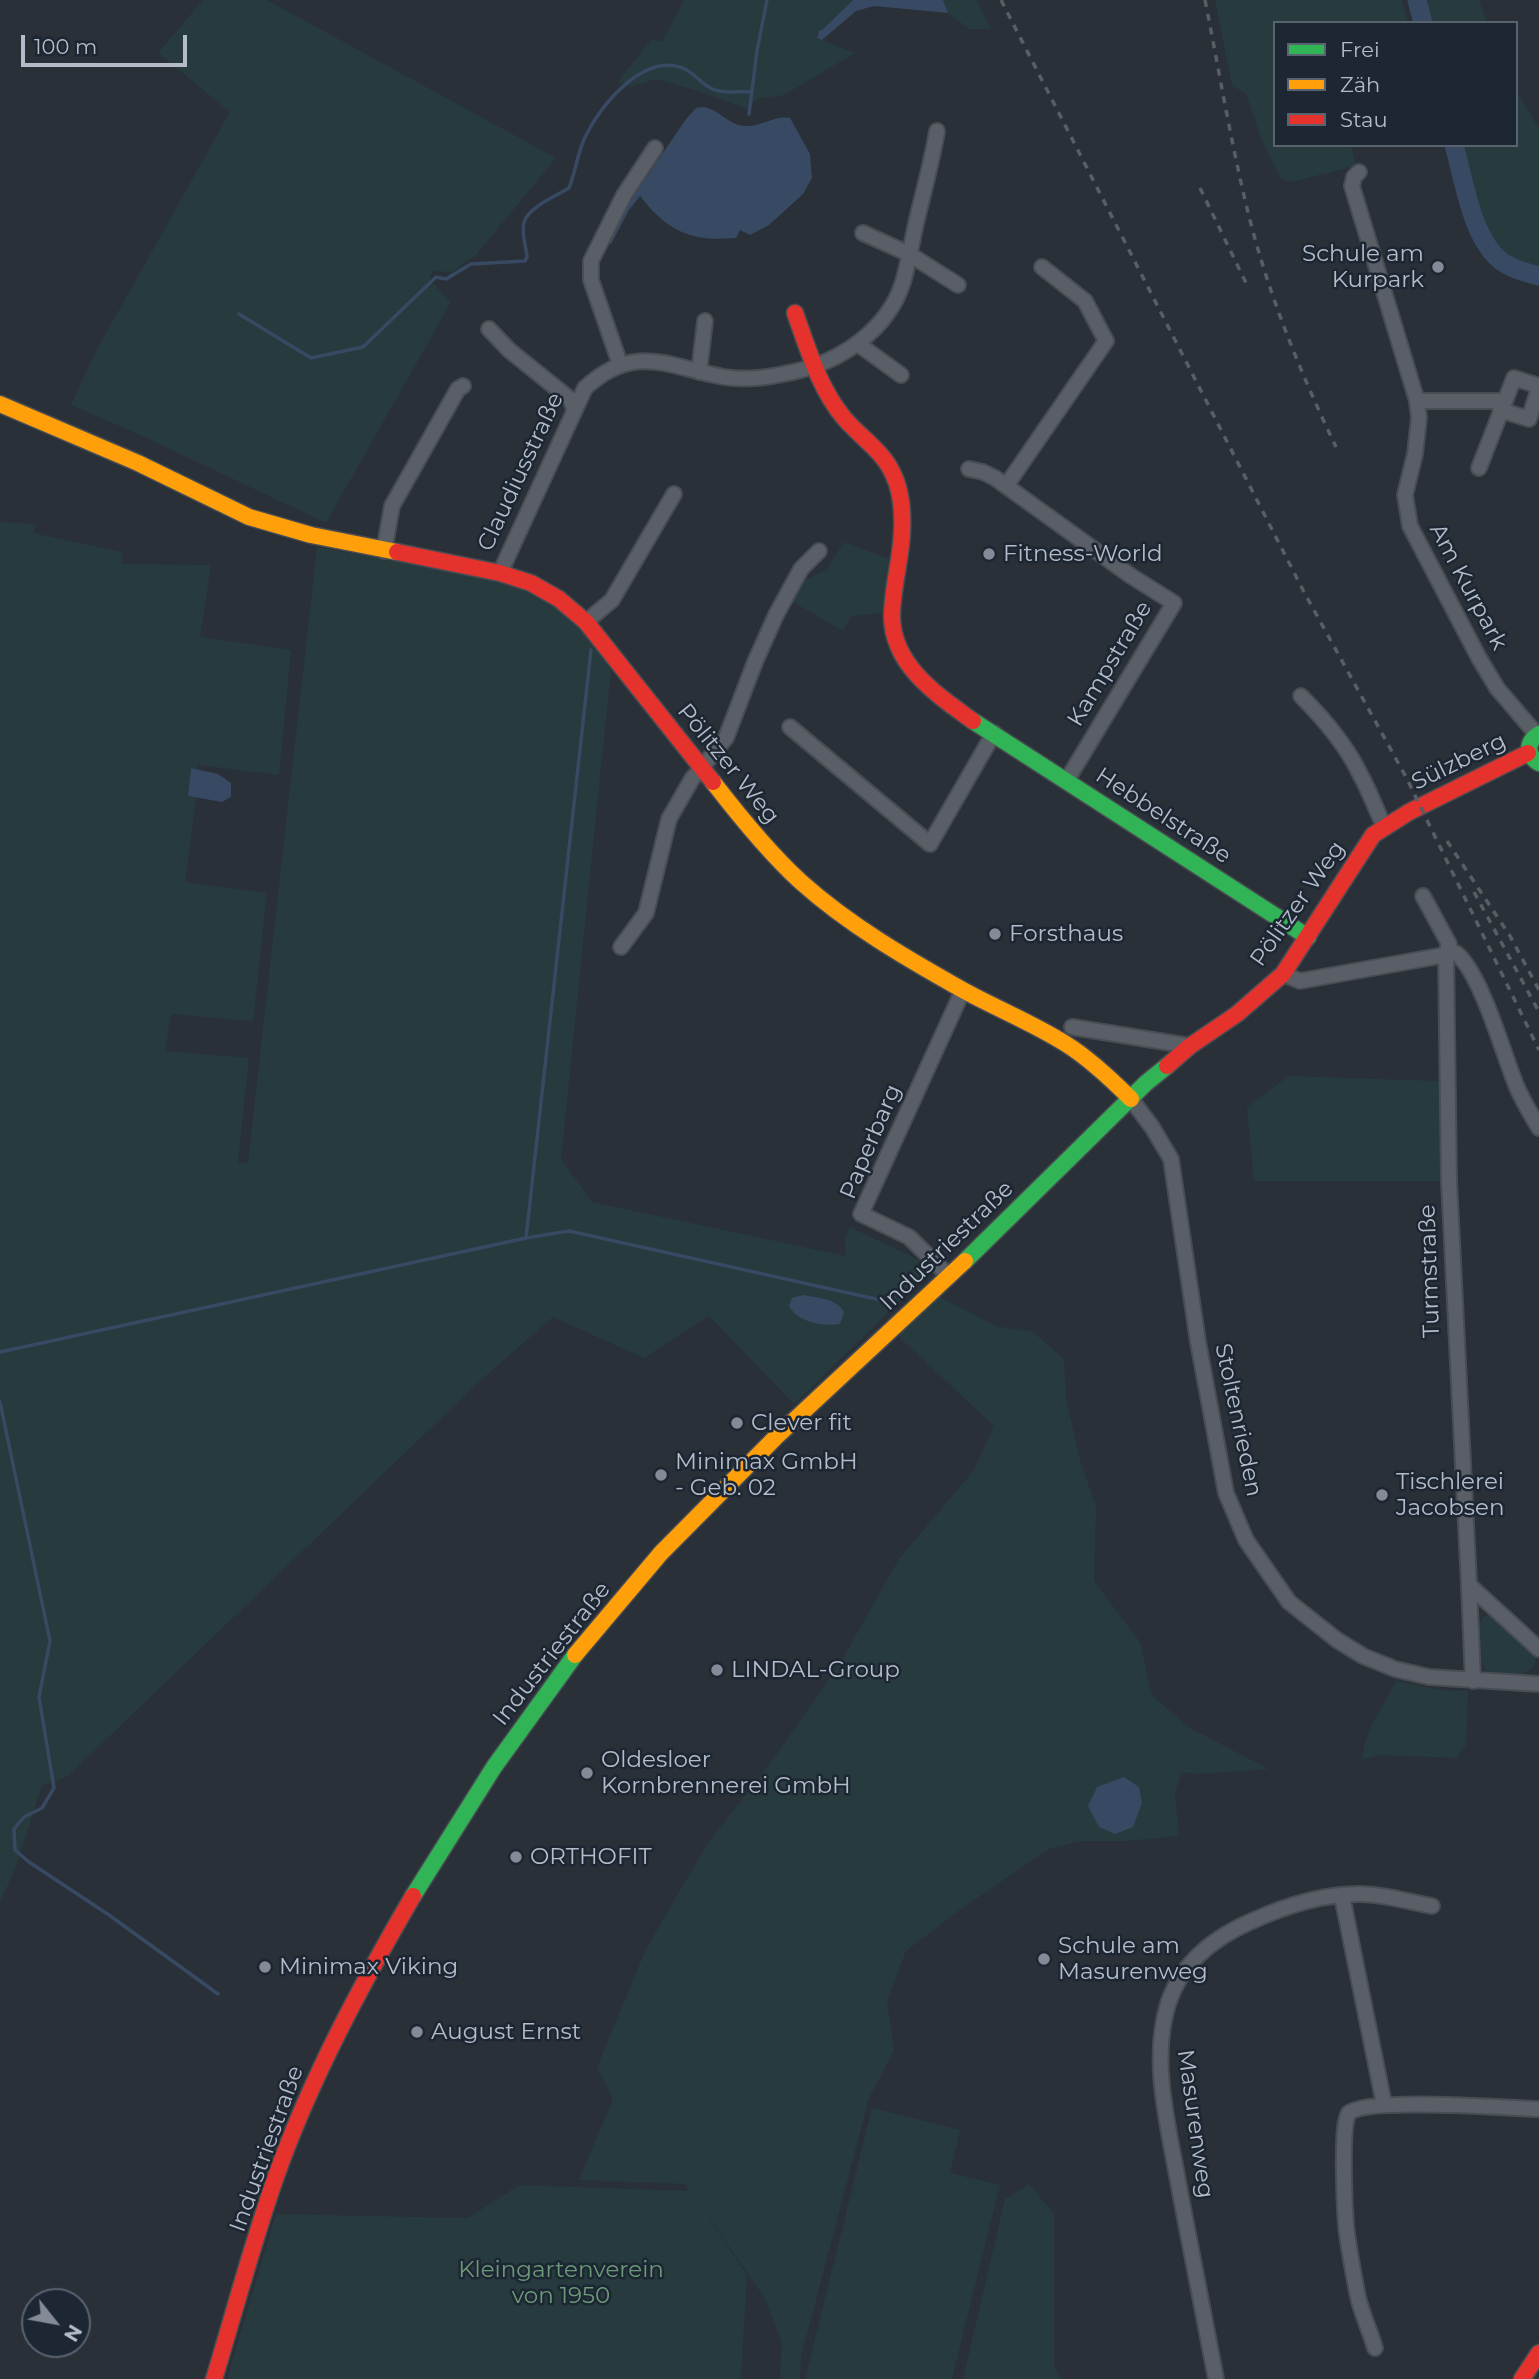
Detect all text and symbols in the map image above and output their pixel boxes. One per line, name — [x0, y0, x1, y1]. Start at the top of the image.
scale bar — [24, 21, 191, 65]
legend — [1273, 21, 1518, 147]
text: 100 m — [34, 34, 97, 59]
text: Frei — [1340, 37, 1380, 62]
text: Zäh — [1340, 72, 1380, 97]
text: Stau — [1340, 107, 1388, 132]
place label: Schule am Kurpark — [1302, 240, 1424, 294]
marker: Schule am Kurpark — [1430, 259, 1446, 275]
street label: Claudiusstraße — [472, 388, 570, 556]
street label: Am Kurpark — [1423, 519, 1513, 655]
place label: Fitness-World — [1003, 540, 1163, 568]
marker: Fitness-World — [981, 546, 997, 562]
street label: Kampstraße — [1062, 596, 1158, 732]
street label: Pölitzer Weg — [671, 698, 785, 830]
street label: Sülzberg — [1407, 727, 1511, 797]
street label: Hebbelstraße — [1090, 762, 1236, 870]
street label: Pölitzer Weg — [1245, 836, 1351, 972]
place label: Forsthaus — [1009, 920, 1123, 948]
marker: Forsthaus — [987, 926, 1003, 942]
street label: Paperbarg — [834, 1080, 908, 1204]
street label: Industriestraße — [875, 1175, 1019, 1317]
street label: Turmstraße — [1414, 1204, 1446, 1338]
street label: Stoltenrieden — [1208, 1341, 1268, 1499]
place label: Clever fit — [751, 1409, 852, 1437]
marker: Clever fit — [729, 1415, 745, 1431]
place label: Minimax GmbH - Geb. 02 — [675, 1448, 858, 1502]
marker: Minimax GmbH - Geb. 02 — [653, 1467, 669, 1483]
place label: Tischlerei Jacobsen — [1396, 1468, 1505, 1522]
marker: Tischlerei Jacobsen — [1374, 1487, 1390, 1503]
street label: Industriestraße — [487, 1577, 617, 1731]
place label: LINDAL-Group — [731, 1656, 900, 1684]
marker: LINDAL-Group — [709, 1662, 725, 1678]
place label: Oldesloer Kornbrennerei GmbH — [601, 1746, 851, 1800]
marker: Oldesloer Kornbrennerei GmbH — [579, 1765, 595, 1781]
place label: ORTHOFIT — [530, 1843, 652, 1871]
marker: ORTHOFIT — [508, 1849, 524, 1865]
place label: Schule am Masurenweg — [1058, 1932, 1208, 1986]
marker: Schule am Masurenweg — [1036, 1951, 1052, 1967]
place label: Minimax Viking — [279, 1953, 458, 1981]
marker: Minimax Viking — [257, 1959, 273, 1975]
place label: August Ernst — [431, 2018, 581, 2046]
marker: August Ernst — [409, 2024, 425, 2040]
street label: Masurenweg — [1171, 2048, 1219, 2200]
street label: Industriestraße — [224, 2062, 310, 2236]
park label: Kleingartenverein von 1950 — [458, 2256, 664, 2310]
north arrow — [21, 2288, 91, 2358]
text: N — [59, 2321, 87, 2346]

